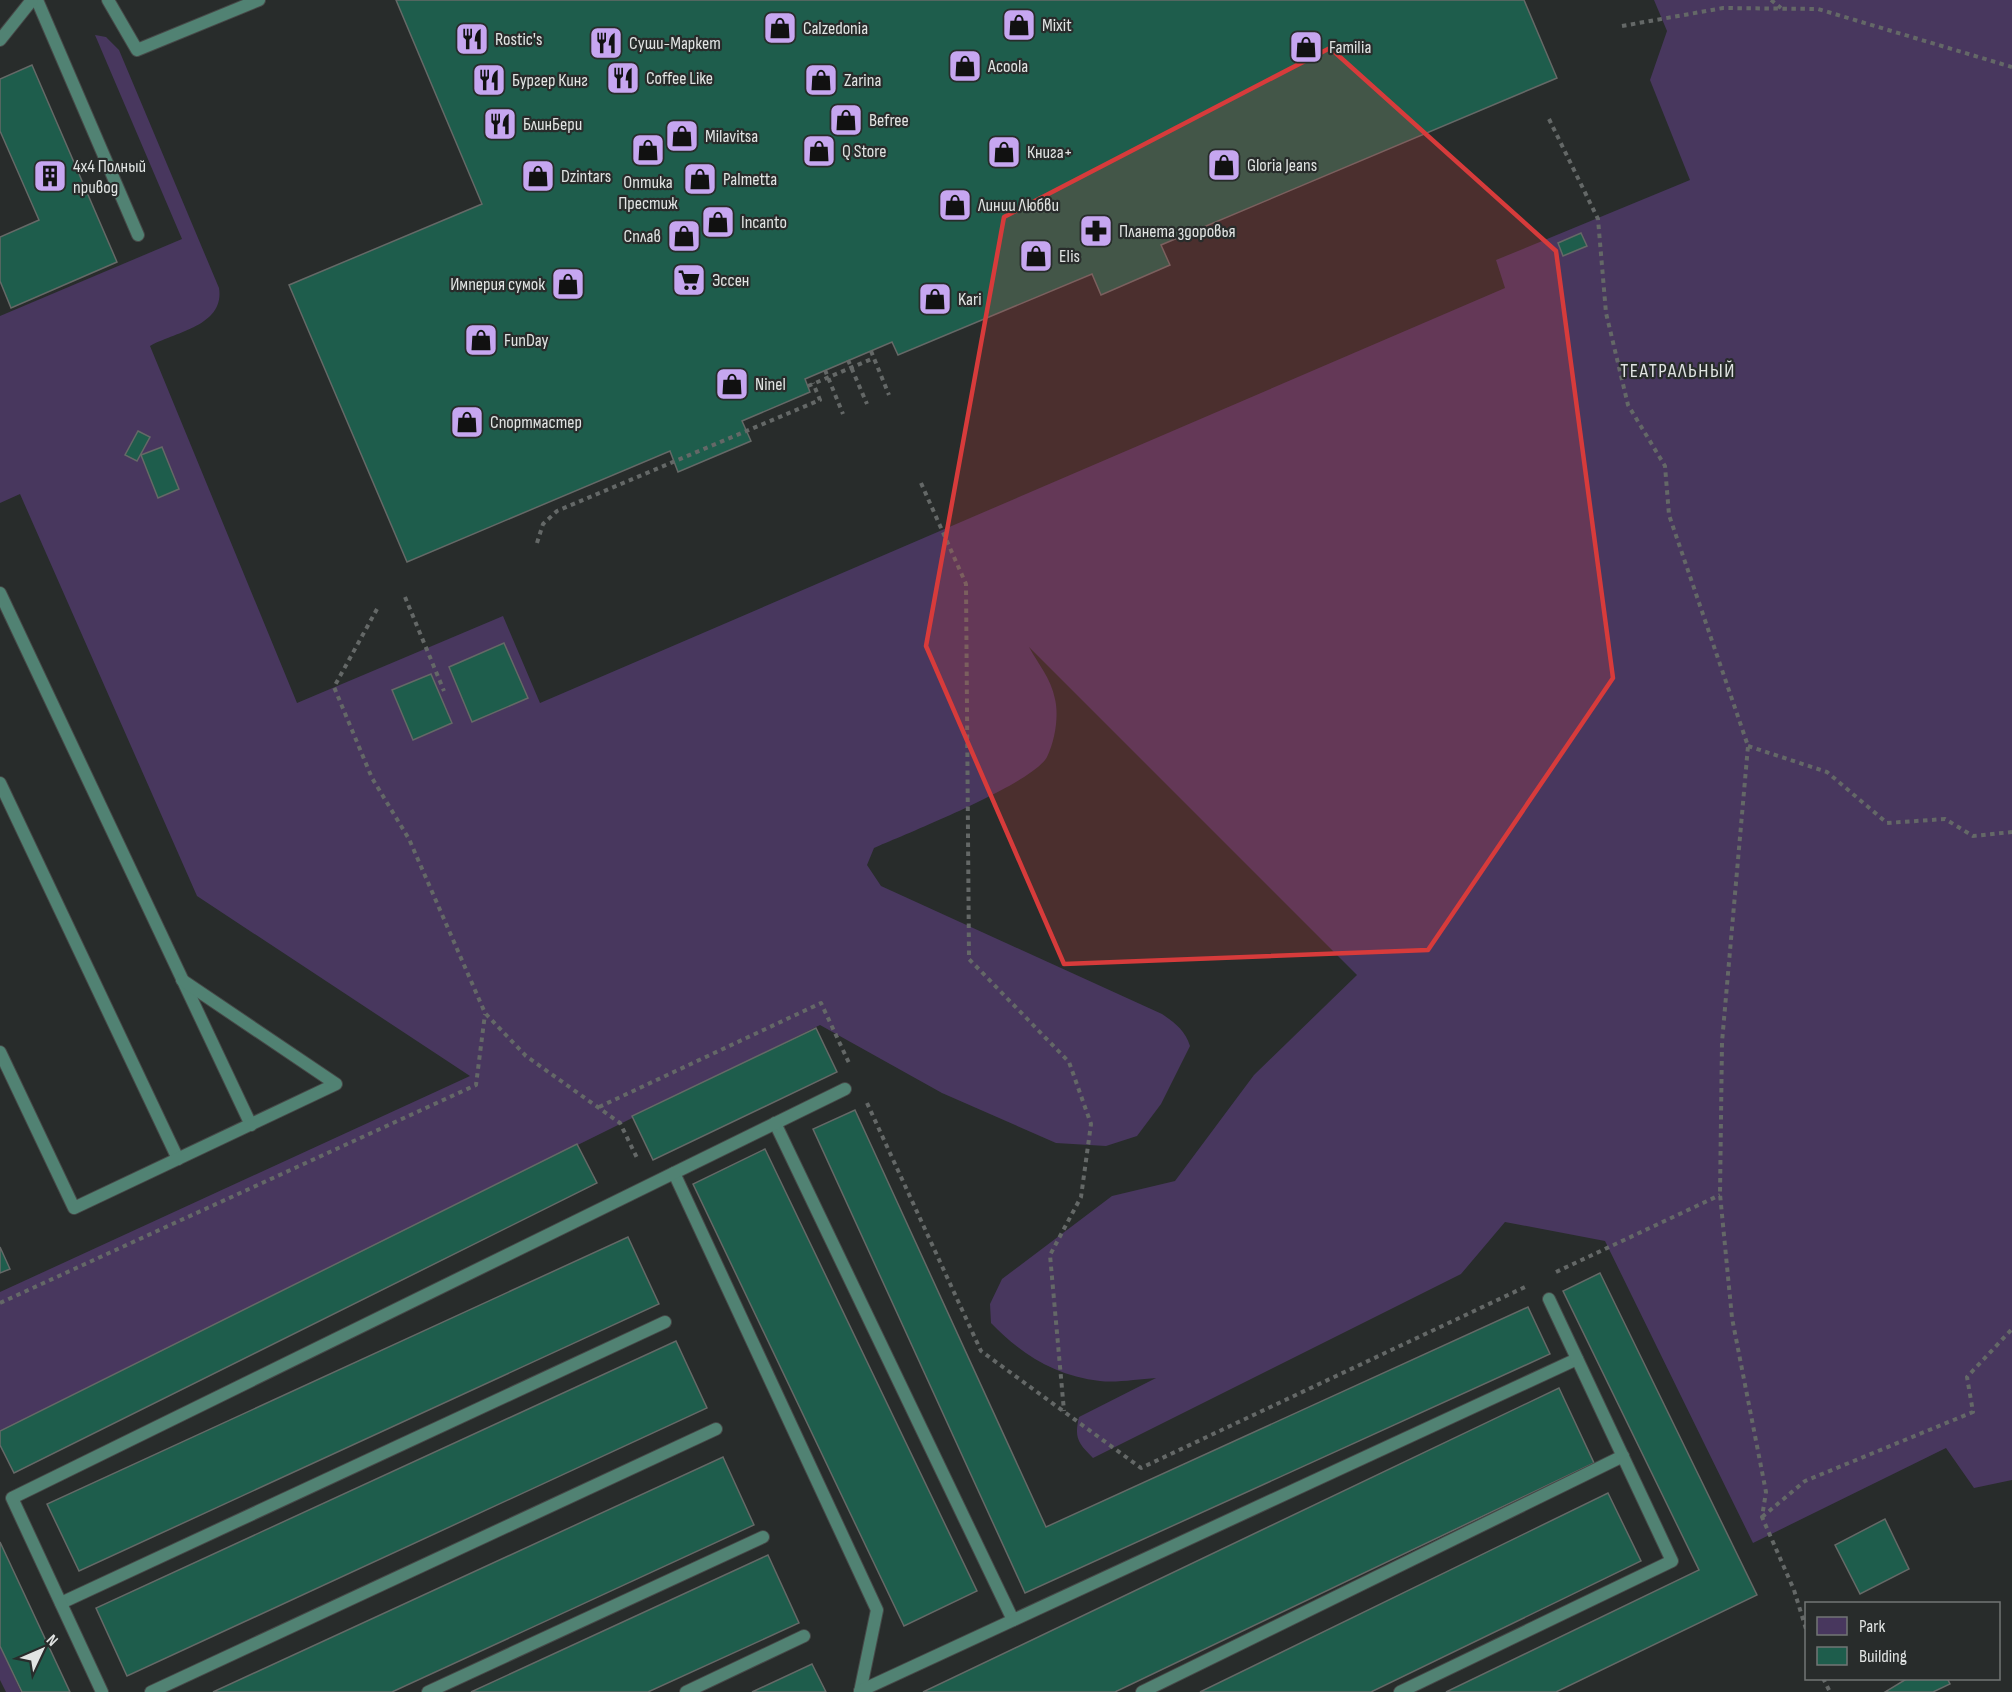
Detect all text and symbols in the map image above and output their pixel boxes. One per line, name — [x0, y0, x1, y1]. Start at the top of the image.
shop icon: Mixit — [1001, 7, 1037, 43]
shop icon: Calzedonia — [762, 10, 798, 46]
place label: Mixit — [1042, 15, 1072, 36]
place label: Calzedonia — [803, 18, 868, 39]
restaurant icon: Rostic's — [454, 21, 490, 57]
restaurant icon: Суши-Маркет — [588, 25, 624, 61]
place label: Rostic's — [495, 29, 542, 50]
shop icon: Familia — [1288, 29, 1324, 65]
place label: Суши-Маркет — [629, 33, 721, 54]
place label: Familia — [1329, 37, 1371, 58]
shop icon: Acoola — [947, 48, 983, 84]
place label: Acoola — [987, 56, 1028, 77]
restaurant icon: Coffee Like — [605, 60, 641, 96]
restaurant icon: Бургер Кинг — [471, 62, 507, 98]
shop icon: Zarina — [803, 62, 839, 98]
place label: Coffee Like — [646, 68, 713, 89]
place label: Бургер Кинг — [512, 70, 588, 91]
place label: Zarina — [844, 70, 881, 91]
shop icon: Befree — [828, 102, 864, 138]
restaurant icon: БлинБери — [482, 106, 518, 142]
place label: Befree — [869, 110, 909, 131]
place label: БлинБери — [523, 114, 582, 135]
shop icon: Milavitsa — [664, 118, 700, 154]
place label: Milavitsa — [705, 126, 758, 147]
shop icon: Оптика Престиж — [630, 132, 666, 168]
shop icon: Q Store — [801, 133, 837, 169]
shop icon: Книга+ — [986, 134, 1022, 170]
place label: Q Store — [842, 141, 886, 162]
place label: Книга+ — [1027, 142, 1073, 163]
shop icon: Gloria Jeans — [1206, 147, 1242, 183]
place label: Gloria Jeans — [1247, 155, 1317, 176]
place label: 4x4 Полный привод — [73, 156, 146, 198]
building icon: 4x4 Полный привод — [32, 158, 68, 194]
shop icon: Dzintars — [520, 158, 556, 194]
shop icon: Palmetta — [682, 161, 718, 197]
place label: Dzintars — [561, 166, 611, 187]
place label: Palmetta — [723, 169, 777, 190]
place label: Оптика Престиж — [618, 172, 678, 214]
shop icon: Линии Любви — [937, 187, 973, 223]
place label: Линии Любви — [977, 195, 1059, 216]
shop icon: Incanto — [700, 204, 736, 240]
place label: Incanto — [741, 212, 787, 233]
pharmacy icon: Планета здоровья — [1078, 213, 1114, 249]
shop icon: Сплав — [666, 218, 702, 254]
place label: Планета здоровья — [1119, 221, 1236, 242]
place label: Сплав — [624, 226, 661, 247]
shop icon: Elis — [1018, 238, 1054, 274]
place label: Elis — [1059, 246, 1080, 267]
supermarket icon: Эссен — [671, 262, 707, 298]
shop icon: Империя сумок — [550, 266, 586, 302]
place label: Эссен — [712, 270, 749, 291]
place label: Империя сумок — [450, 274, 545, 295]
shop icon: Kari — [917, 281, 953, 317]
place label: Kari — [958, 289, 982, 310]
shop icon: FunDay — [463, 322, 499, 358]
place label: FunDay — [504, 330, 549, 351]
district label: ТЕАТРАЛЬНЫЙ — [1620, 359, 1736, 383]
shop icon: Ninel — [714, 366, 750, 402]
place label: Ninel — [755, 374, 786, 395]
shop icon: Спортмастер — [449, 404, 485, 440]
place label: Спортмастер — [490, 412, 582, 433]
legend — [1805, 1602, 2000, 1680]
text: Park — [1859, 1616, 1885, 1637]
north arrow — [12, 1620, 72, 1680]
text: N — [42, 1631, 62, 1650]
text: Building — [1859, 1646, 1907, 1667]

